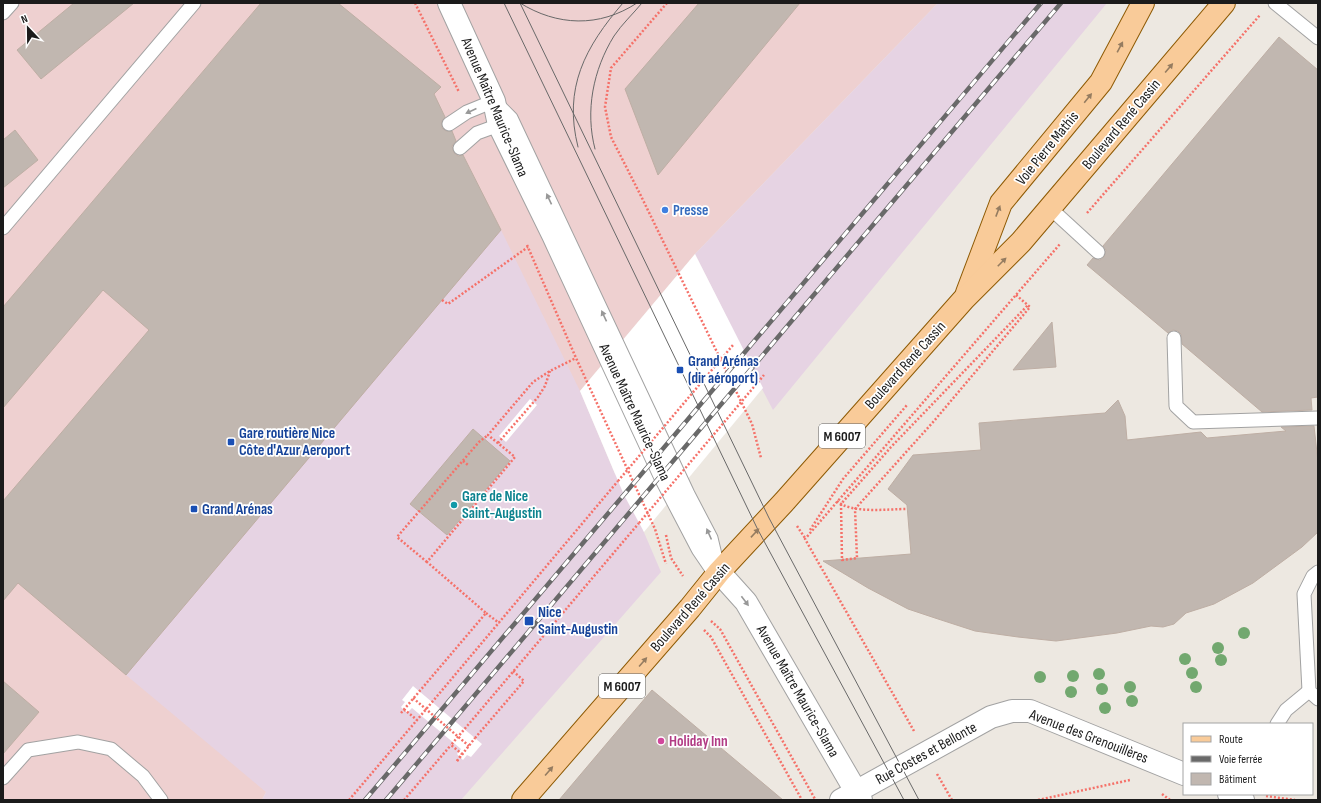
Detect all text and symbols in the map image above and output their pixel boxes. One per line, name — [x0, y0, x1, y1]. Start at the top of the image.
north arrow — [8, 8, 48, 48]
text: N — [19, 12, 30, 26]
street label: Avenue Maître Maurice-Slama — [456, 34, 533, 180]
one-way arrow — [1116, 41, 1123, 53]
one-way arrow — [1164, 63, 1173, 74]
street label: Boulevard René Cassin — [1078, 75, 1165, 173]
one-way arrow — [1083, 93, 1092, 104]
one-way arrow — [465, 108, 476, 114]
street label: Voie Pierre Mathis — [1012, 108, 1083, 189]
one-way arrow — [546, 193, 552, 204]
place label: Presse — [673, 201, 708, 220]
one-way arrow — [996, 204, 1002, 216]
marker: Presse — [660, 205, 670, 215]
one-way arrow — [997, 257, 1006, 267]
one-way arrow — [601, 311, 607, 322]
street label: Boulevard René Cassin — [861, 317, 950, 413]
street label: Avenue Maître Maurice-Slama — [594, 340, 675, 484]
place label: Grand Arénas (dir aéroport) — [688, 352, 759, 388]
marker: Grand Arénas (dir aéroport) — [675, 365, 685, 375]
place label: Gare routière Nice Côte d'Azur Aeroport — [239, 424, 350, 460]
road number: M 6007 — [819, 424, 865, 448]
marker: Gare routière Nice Côte d'Azur Aeroport — [226, 437, 236, 447]
place label: Gare de Nice Saint-Augustin — [462, 487, 542, 523]
place label: Grand Arénas — [202, 500, 273, 519]
marker: Gare de Nice Saint-Augustin — [449, 500, 459, 510]
marker: Grand Arénas — [189, 504, 199, 514]
one-way arrow — [751, 528, 760, 538]
one-way arrow — [706, 529, 712, 540]
street label: Boulevard René Cassin — [646, 559, 734, 656]
one-way arrow — [741, 596, 749, 607]
place label: Nice Saint-Augustin — [538, 603, 618, 639]
marker: Nice Saint-Augustin — [523, 615, 535, 627]
street label: Avenue Maître Maurice-Slama — [751, 621, 843, 761]
one-way arrow — [639, 656, 648, 667]
road number: M 6007 — [599, 674, 645, 698]
street label: Avenue des Grenouillères — [1026, 705, 1151, 768]
street label: Rue Costes et Bellonte — [872, 718, 980, 789]
legend — [1183, 723, 1313, 795]
place label: Holiday Inn — [669, 732, 728, 751]
text: Route — [1219, 732, 1243, 747]
marker: Holiday Inn — [656, 736, 666, 746]
text: Voie ferrée — [1219, 752, 1263, 767]
one-way arrow — [544, 765, 553, 776]
text: Bâtiment — [1219, 772, 1257, 787]

